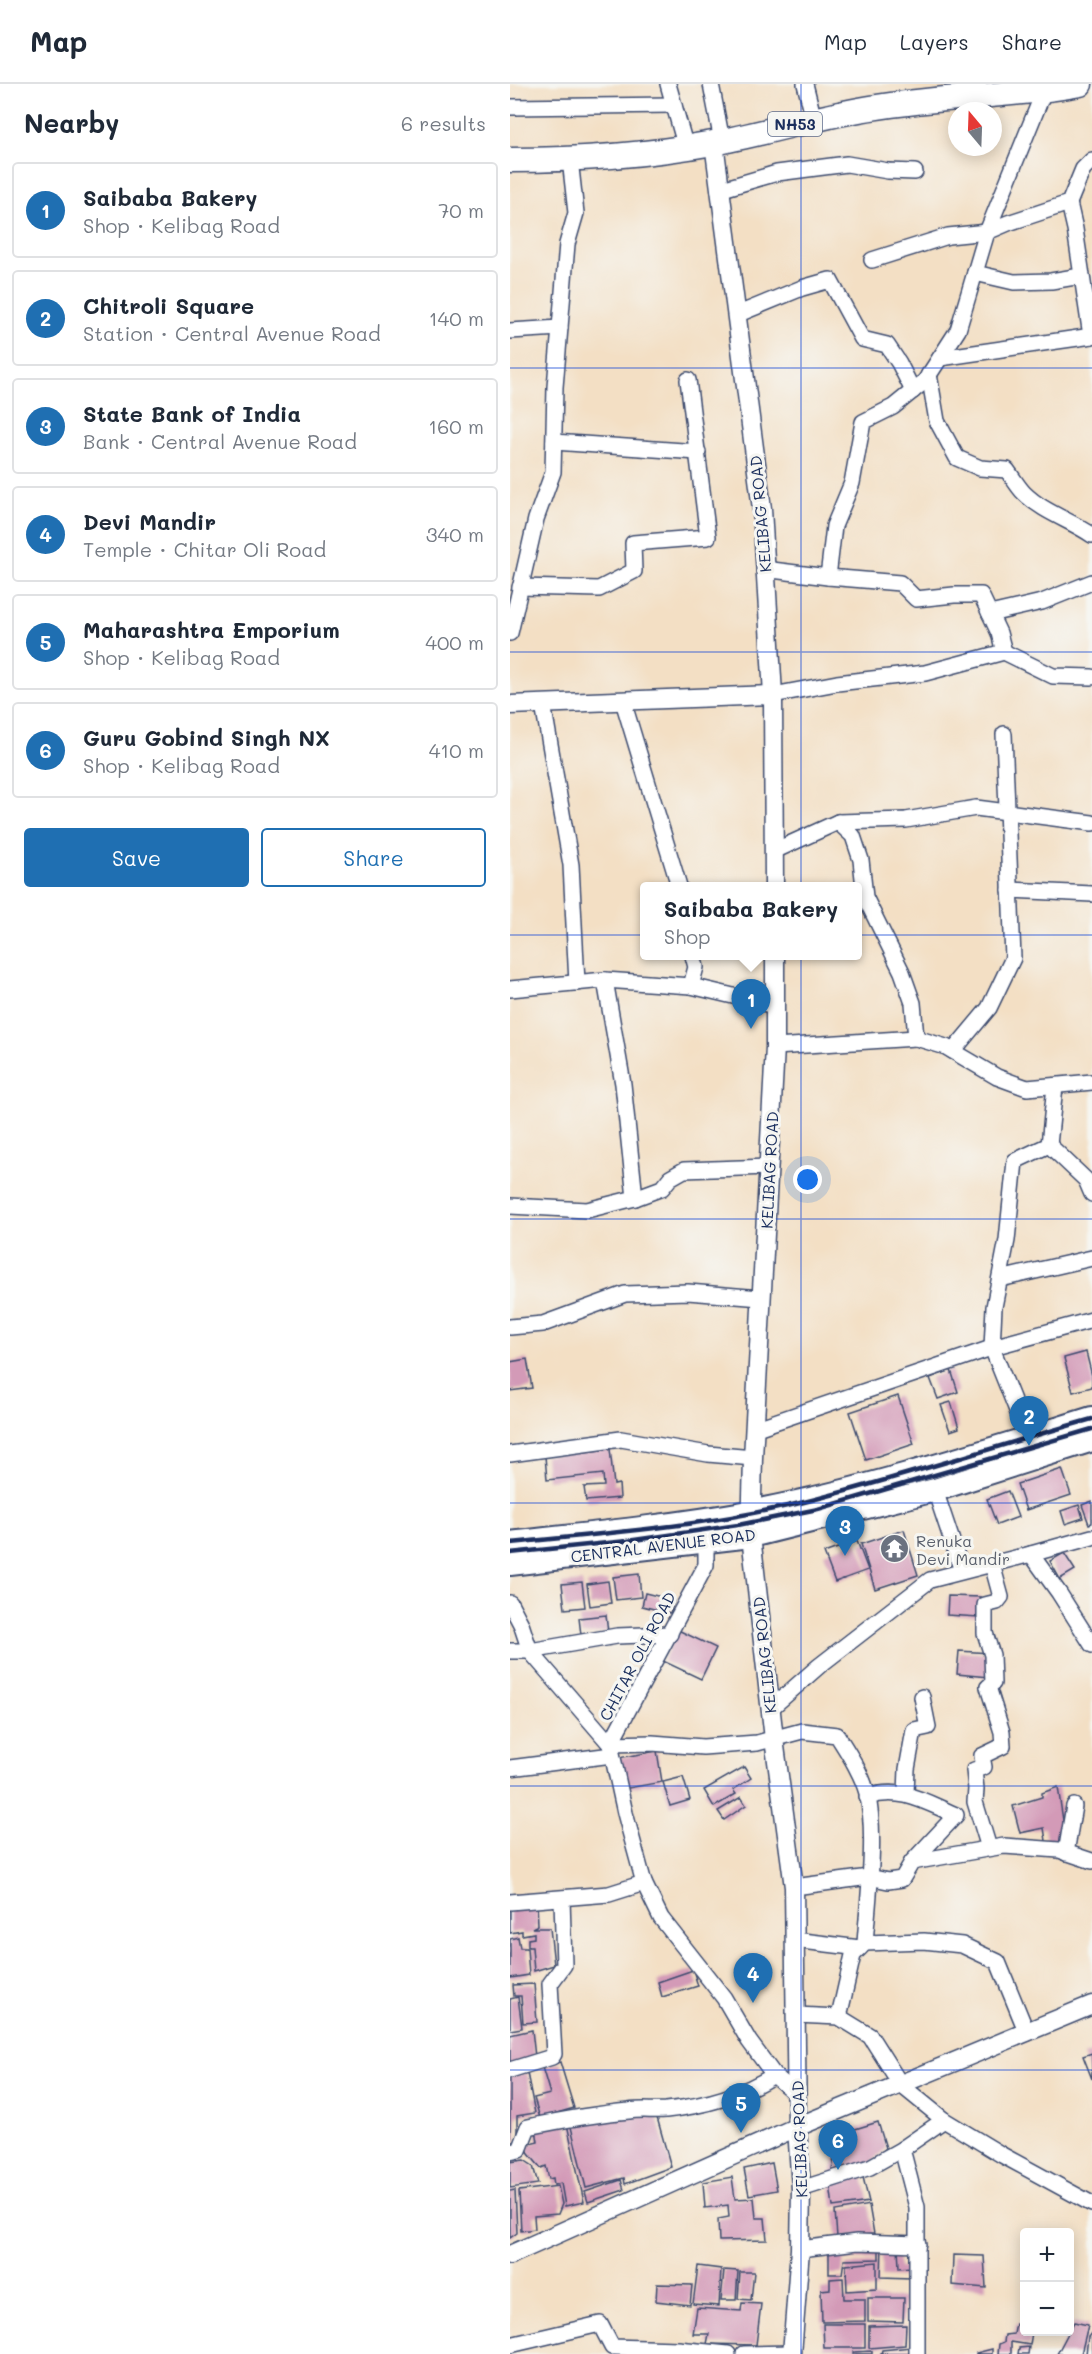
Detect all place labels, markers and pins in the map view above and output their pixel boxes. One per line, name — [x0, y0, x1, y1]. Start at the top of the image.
pin: 1 — [732, 980, 770, 1029]
pin: 2 — [1010, 1396, 1048, 1446]
pin: 3 — [826, 1506, 864, 1556]
place label: Renuka Devi Mandir — [916, 1530, 1010, 1569]
temple icon: Renuka Devi Mandir — [879, 1533, 911, 1565]
pin: 4 — [734, 1954, 772, 2003]
pin: 5 — [722, 2084, 760, 2133]
pin: 6 — [818, 2120, 858, 2170]

